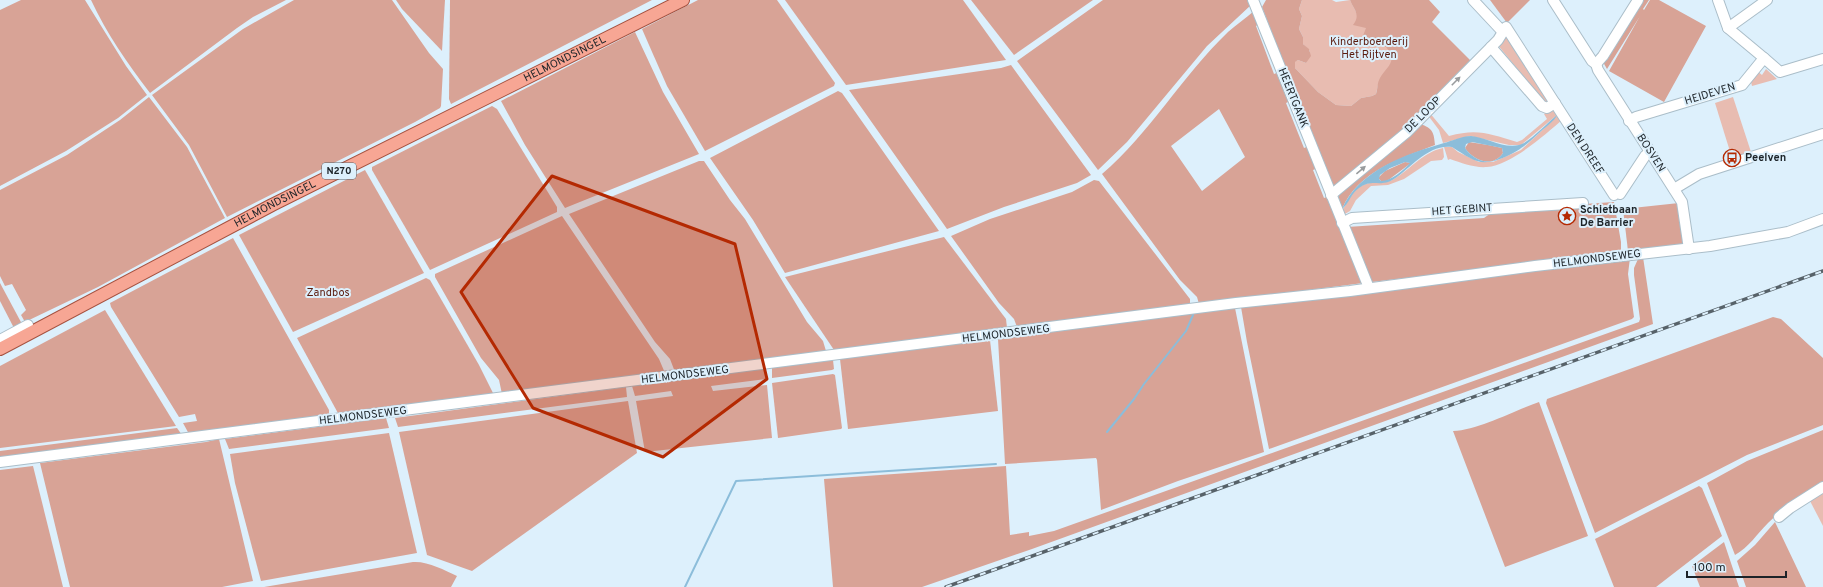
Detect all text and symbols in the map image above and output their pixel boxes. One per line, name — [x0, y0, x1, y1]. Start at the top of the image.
street label: HELMONDSINGEL — [521, 33, 608, 85]
park label: Kinderboerderij Het Rijtven — [1330, 35, 1408, 62]
street label: HEERTGANK — [1275, 66, 1311, 130]
one-way arrow — [1451, 77, 1461, 86]
street label: HEIDEVEN — [1683, 80, 1737, 108]
street label: DE LOOP — [1402, 94, 1444, 136]
street label: DEN DREEF — [1563, 121, 1607, 177]
street label: BOSVEN — [1634, 131, 1668, 175]
bus stop icon: Peelven — [1722, 148, 1742, 168]
place label: Peelven — [1745, 151, 1786, 165]
road number: N270 — [322, 163, 356, 179]
one-way arrow — [1356, 166, 1367, 175]
street label: HELMONDSINGEL — [232, 177, 318, 231]
street label: HET GEBINT — [1431, 201, 1493, 219]
place label: Schietbaan De Barrier — [1580, 203, 1638, 230]
place icon: Schietbaan De Barrier — [1557, 206, 1577, 226]
street label: HELMONDSEWEG — [1552, 247, 1642, 271]
park label: Zandbos — [306, 286, 350, 300]
street label: HELMONDSEWEG — [961, 322, 1051, 346]
street label: HELMONDSEWEG — [640, 363, 730, 387]
street label: HELMONDSEWEG — [318, 404, 408, 428]
scale bar — [1687, 553, 1786, 579]
text: 100 m — [1693, 560, 1726, 576]

